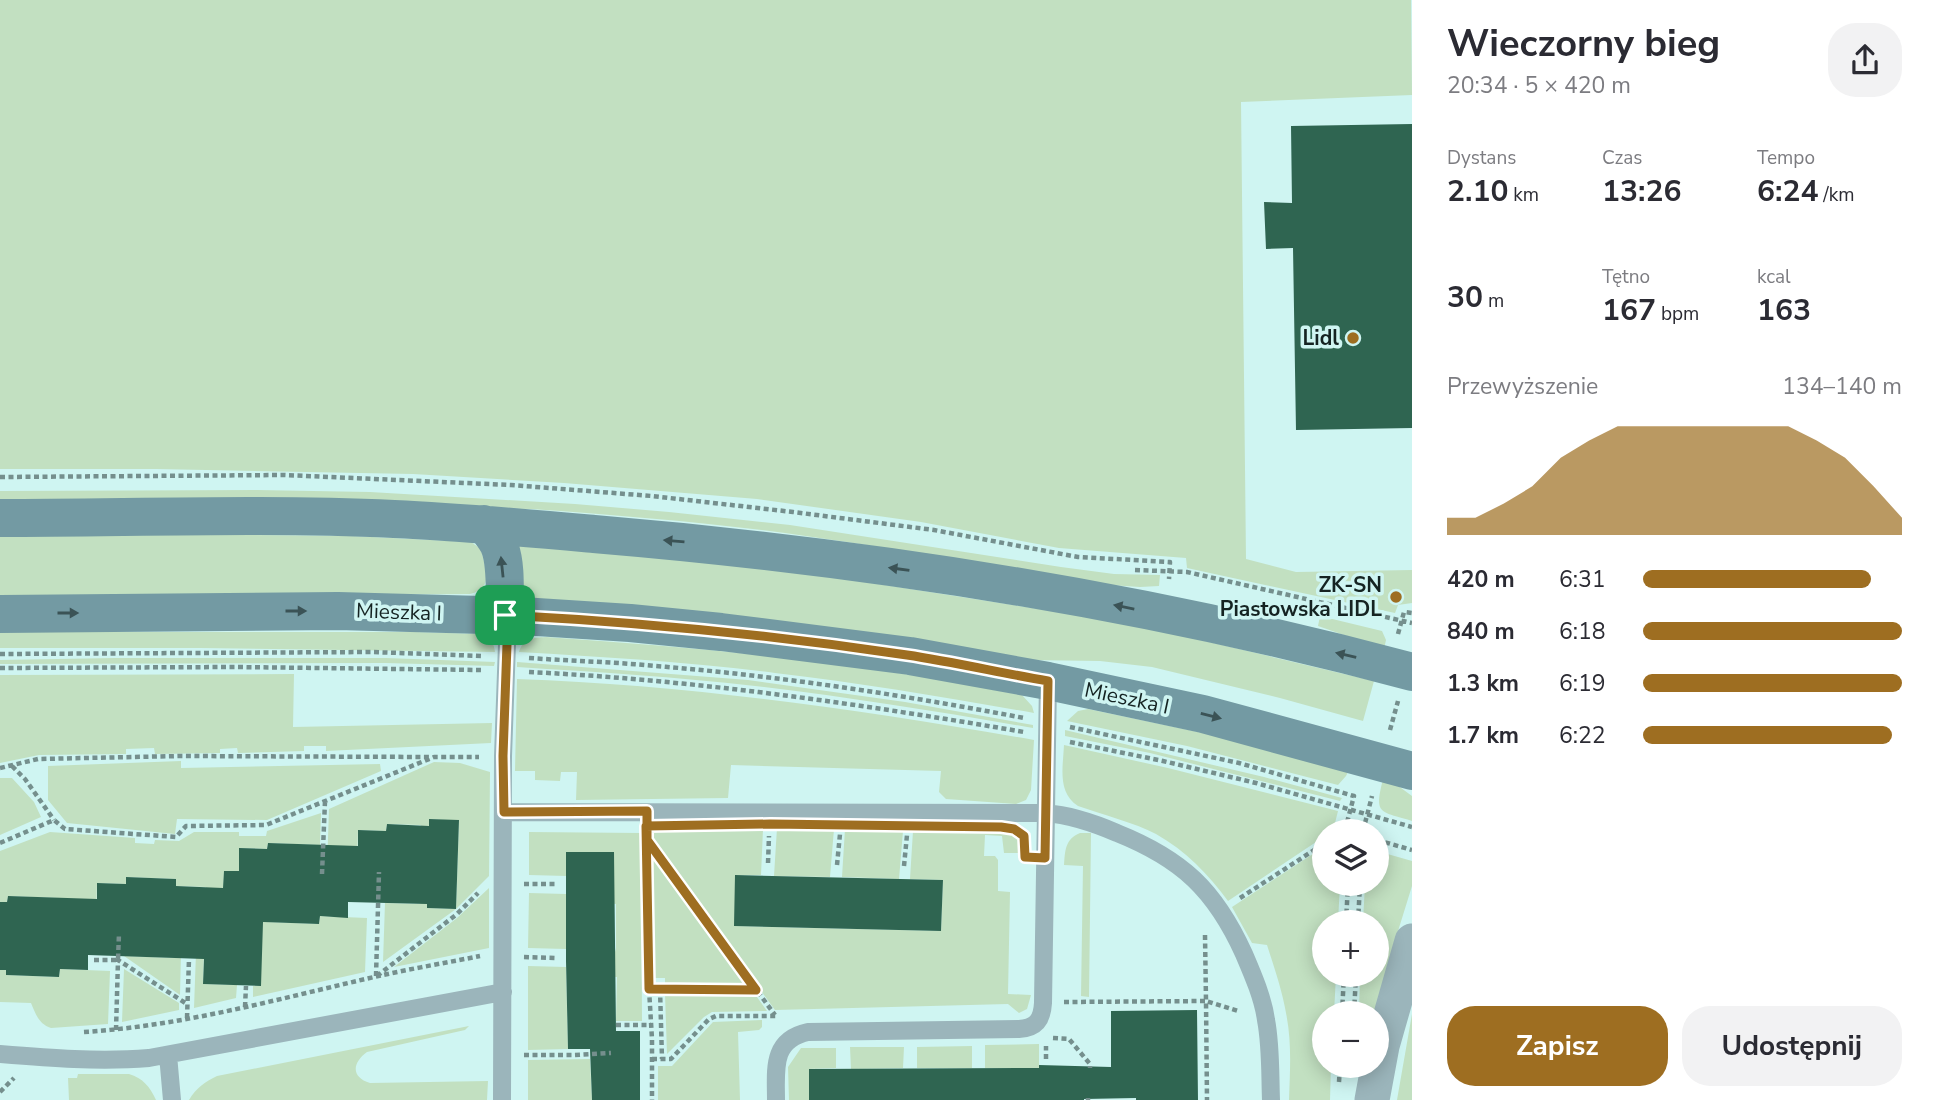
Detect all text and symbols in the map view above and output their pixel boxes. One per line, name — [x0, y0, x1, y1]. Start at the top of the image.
text: Wieczorny bieg — [1447, 18, 1720, 69]
button: share — [1828, 23, 1902, 97]
text: 20:34 · 5 × 420 m — [1447, 70, 1631, 101]
text: Dystans — [1447, 145, 1516, 171]
text: Czas — [1602, 145, 1642, 171]
text: Tempo — [1757, 145, 1815, 171]
text: 2.10 — [1447, 171, 1508, 212]
text: 13:26 — [1602, 171, 1681, 212]
text: 6:24 — [1757, 171, 1818, 212]
text: km — [1508, 182, 1539, 208]
text: /km — [1818, 182, 1854, 208]
text: Tętno — [1602, 264, 1650, 290]
text: kcal — [1757, 264, 1791, 290]
text: 30 — [1447, 277, 1483, 318]
text: m — [1483, 288, 1504, 314]
text: 167 — [1602, 290, 1656, 331]
text: 163 — [1757, 290, 1811, 331]
text: bpm — [1656, 301, 1699, 327]
place label: Lidl — [1303, 324, 1339, 352]
marker: Lidl — [1345, 330, 1361, 346]
text: Przewyższenie — [1447, 371, 1598, 402]
text: 134–140 m — [1782, 371, 1902, 402]
one-way arrow — [662, 535, 684, 546]
one-way arrow — [497, 556, 508, 578]
one-way arrow — [888, 563, 910, 574]
text: 420 m — [1447, 564, 1515, 595]
text: 6:31 — [1559, 564, 1606, 595]
place label: ZK-SN Piastowska LIDL — [1220, 571, 1382, 623]
pin — [475, 585, 535, 645]
marker: ZK-SN Piastowska LIDL — [1388, 589, 1404, 605]
icon: arrive — [486, 596, 524, 634]
street label: Mieszka I — [356, 597, 442, 627]
one-way arrow — [1113, 601, 1135, 612]
one-way arrow — [285, 605, 307, 617]
one-way arrow — [57, 607, 79, 619]
text: 840 m — [1447, 616, 1515, 647]
text: 6:18 — [1559, 616, 1606, 647]
one-way arrow — [1335, 650, 1357, 661]
text: 1.3 km — [1447, 668, 1519, 699]
text: 6:19 — [1559, 668, 1606, 699]
street label: Mieszka I — [1082, 675, 1172, 721]
one-way arrow — [1200, 711, 1222, 722]
text: 1.7 km — [1447, 720, 1519, 751]
text: 6:22 — [1559, 720, 1606, 751]
map controls — [1312, 819, 1389, 1078]
button: layers — [1312, 819, 1389, 896]
button: + — [1312, 910, 1389, 987]
button: − — [1312, 1001, 1389, 1078]
button: Zapisz — [1447, 1006, 1668, 1086]
button: Udostępnij — [1682, 1006, 1902, 1086]

